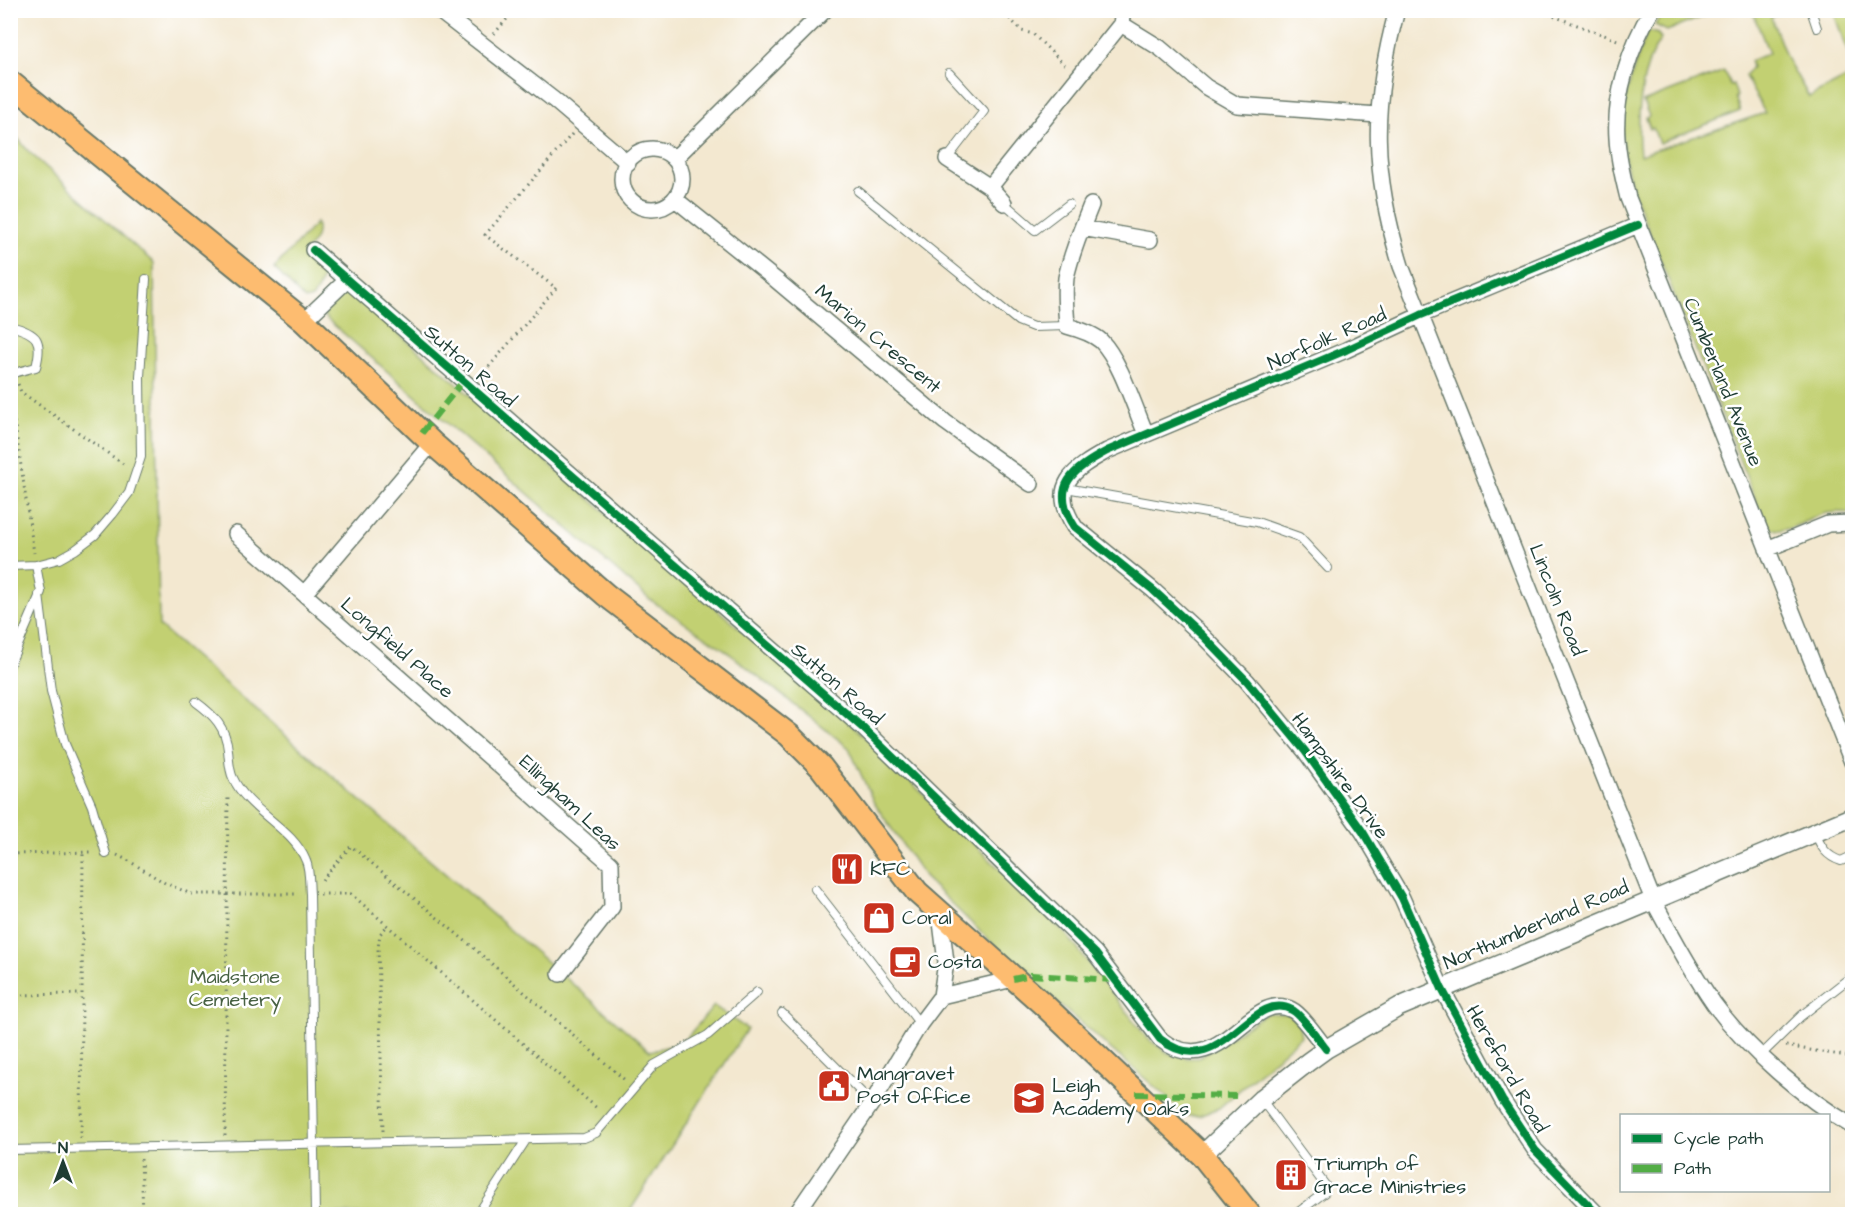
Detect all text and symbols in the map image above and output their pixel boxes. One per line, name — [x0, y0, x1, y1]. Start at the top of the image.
street label: Marion Crescent — [809, 278, 947, 400]
street label: Cumberland Avenue — [1676, 294, 1770, 471]
street label: Norfolk Road — [1263, 300, 1391, 378]
street label: Sutton Road — [418, 318, 522, 414]
street label: Lincoln Road — [1522, 540, 1592, 660]
street label: Longfield Place — [334, 591, 460, 706]
street label: Sutton Road — [785, 636, 889, 732]
street label: Hampshire Drive — [1285, 707, 1396, 845]
street label: Ellingham Leas — [512, 748, 627, 858]
restaurant icon: KFC — [829, 851, 865, 887]
place label: KFC — [870, 855, 910, 883]
street label: Northumberland Road — [1439, 873, 1633, 977]
shop icon: Coral — [861, 900, 897, 936]
place label: Coral — [902, 904, 952, 932]
cafe icon: Costa — [887, 944, 923, 980]
place label: Costa — [928, 948, 982, 976]
park label: Maidstone Cemetery — [189, 963, 281, 1015]
street label: Hereford Road — [1459, 1000, 1555, 1138]
place label: Mangravet Post Office — [857, 1060, 971, 1111]
public building icon: Mangravet Post Office — [816, 1068, 852, 1104]
place label: Leigh Academy Oaks — [1052, 1072, 1189, 1124]
school or university icon: Leigh Academy Oaks — [1011, 1080, 1047, 1116]
legend — [1620, 1114, 1830, 1192]
text: Cycle path — [1674, 1126, 1763, 1152]
north arrow — [33, 1132, 93, 1192]
text: N — [58, 1137, 68, 1159]
place label: Triumph of Grace Ministries — [1314, 1150, 1466, 1201]
text: Path — [1674, 1156, 1711, 1181]
building icon: Triumph of Grace Ministries — [1273, 1157, 1309, 1193]

